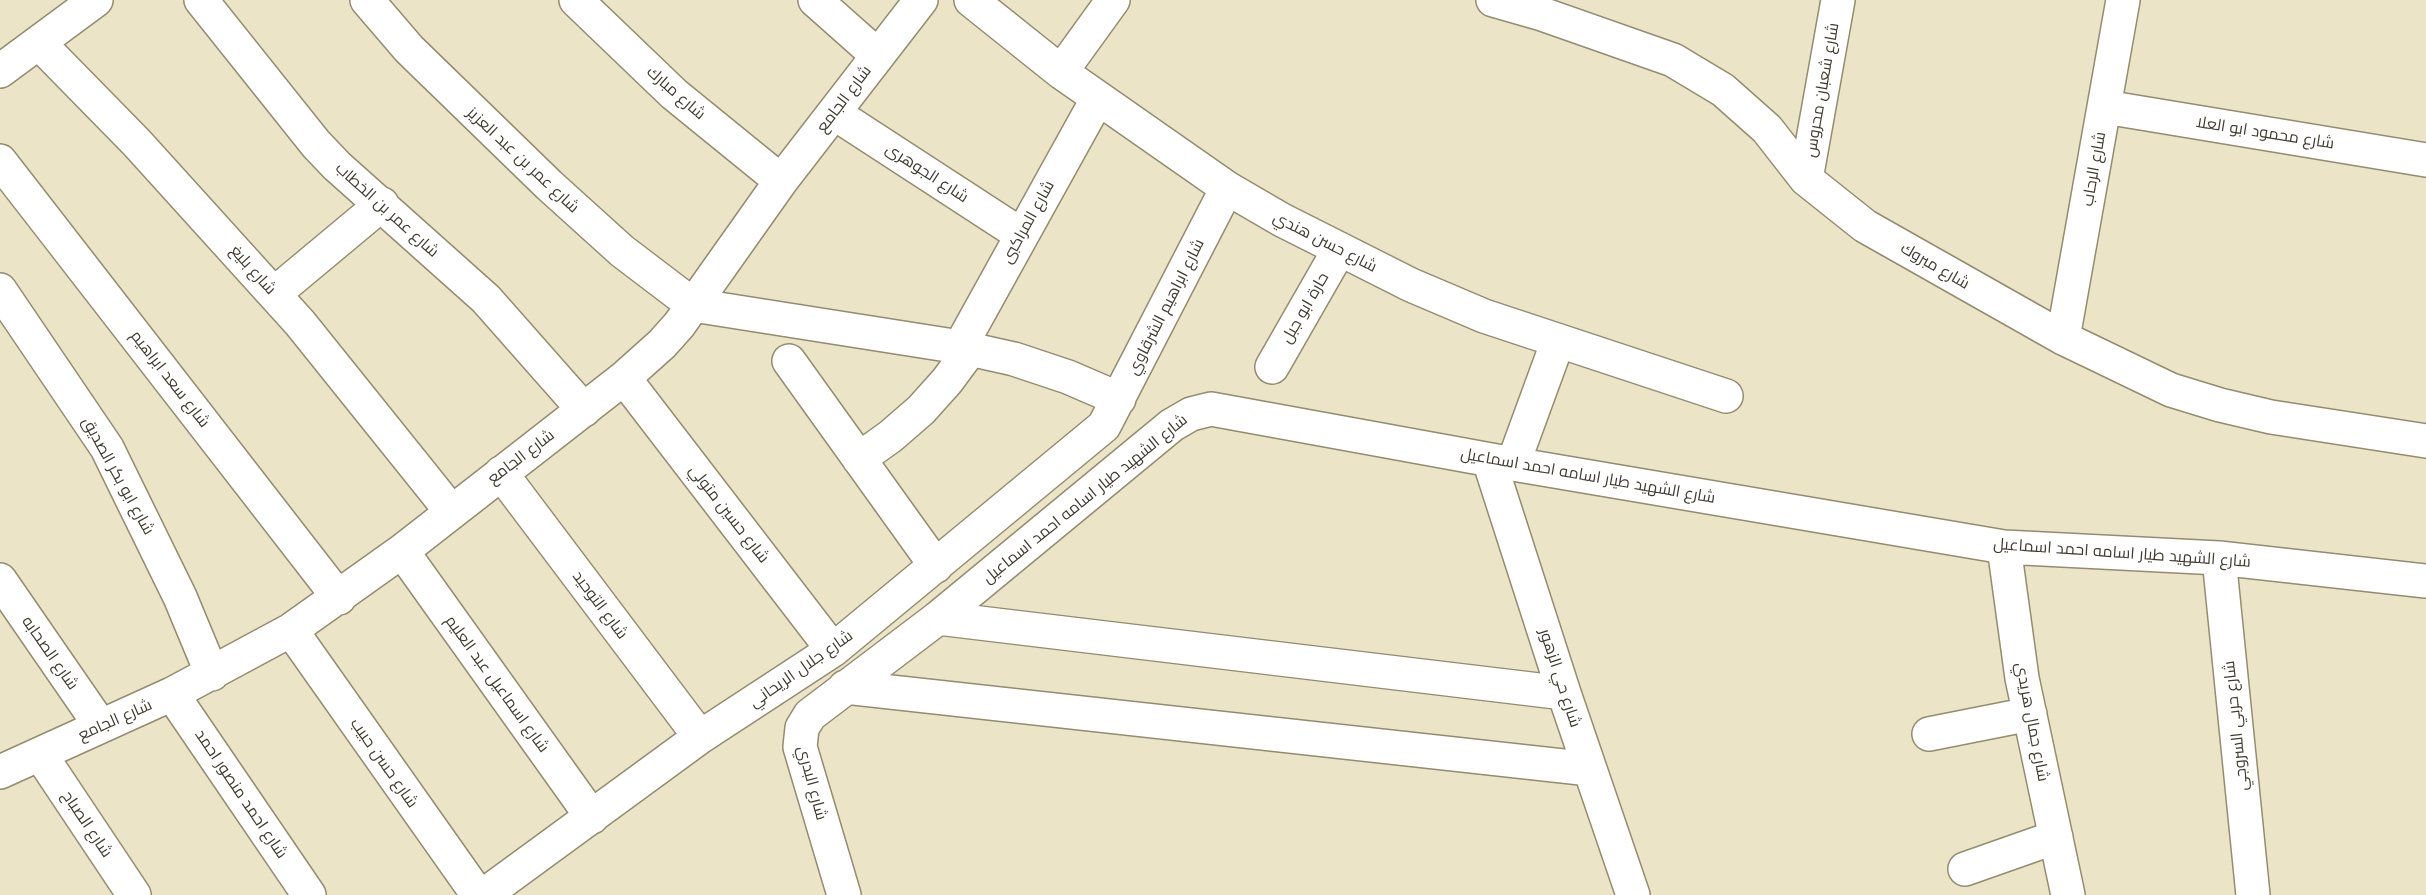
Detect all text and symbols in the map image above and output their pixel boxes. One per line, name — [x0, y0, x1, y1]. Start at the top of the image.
street label: شارع شعبان محروس — [1801, 21, 1843, 159]
street label: شارع مبارك — [643, 62, 709, 124]
street label: شارع الجامع — [813, 62, 875, 136]
street label: شارع عمر بن عبد العزيز — [463, 103, 583, 217]
street label: شارع محمود ابو العلا — [2195, 113, 2335, 153]
street label: شارع الرحاب — [2078, 130, 2110, 208]
street label: شارع الجوهرى — [882, 139, 972, 207]
street label: شارع عمر بن الخطاب — [331, 158, 443, 262]
street label: شارع المراكبى — [997, 177, 1059, 267]
street label: شارع حسن هندي — [1270, 208, 1380, 276]
street label: شارع ابراهيم الشرقاوي — [1123, 236, 1209, 378]
street label: شارع مبروك — [1897, 239, 1973, 293]
street label: شارع بليغ — [226, 241, 280, 299]
street label: حارة ابو جبل — [1277, 269, 1333, 347]
street label: شارع سعد ابراهيم — [126, 327, 214, 431]
street label: شارع الشهيد طيار اسامه احمد اسماعيل — [979, 410, 1191, 588]
street label: شارع ابو بكر الصديق — [78, 414, 158, 538]
street label: شارع الجامع — [484, 426, 558, 488]
street label: شارع الشهيد طيار اسامه احمد اسماعيل — [1459, 444, 1717, 508]
street label: شارع حسين متولي — [685, 461, 773, 567]
street label: شارع الشهيد طيار اسامه احمد اسماعيل — [1993, 534, 2251, 572]
street label: شارع التوحيد — [568, 567, 632, 643]
street label: شارع الصحابه — [18, 612, 82, 694]
street label: شارع اسماعيل عبد العليم — [441, 612, 553, 756]
street label: شارع جلال الريحاني — [745, 626, 857, 712]
street label: شارع حي الزهور — [1535, 626, 1585, 730]
street label: شارع حربي السروجي — [2220, 660, 2252, 792]
street label: شارع جمال هريدي — [2011, 661, 2053, 783]
street label: شارع الجامع — [75, 695, 155, 745]
street label: شارع حسن حبيب — [346, 715, 422, 811]
street label: شارع احمد منصور احمد — [191, 726, 291, 862]
street label: شارع البدري — [793, 744, 831, 822]
street label: شارع الصباح — [58, 787, 116, 861]

